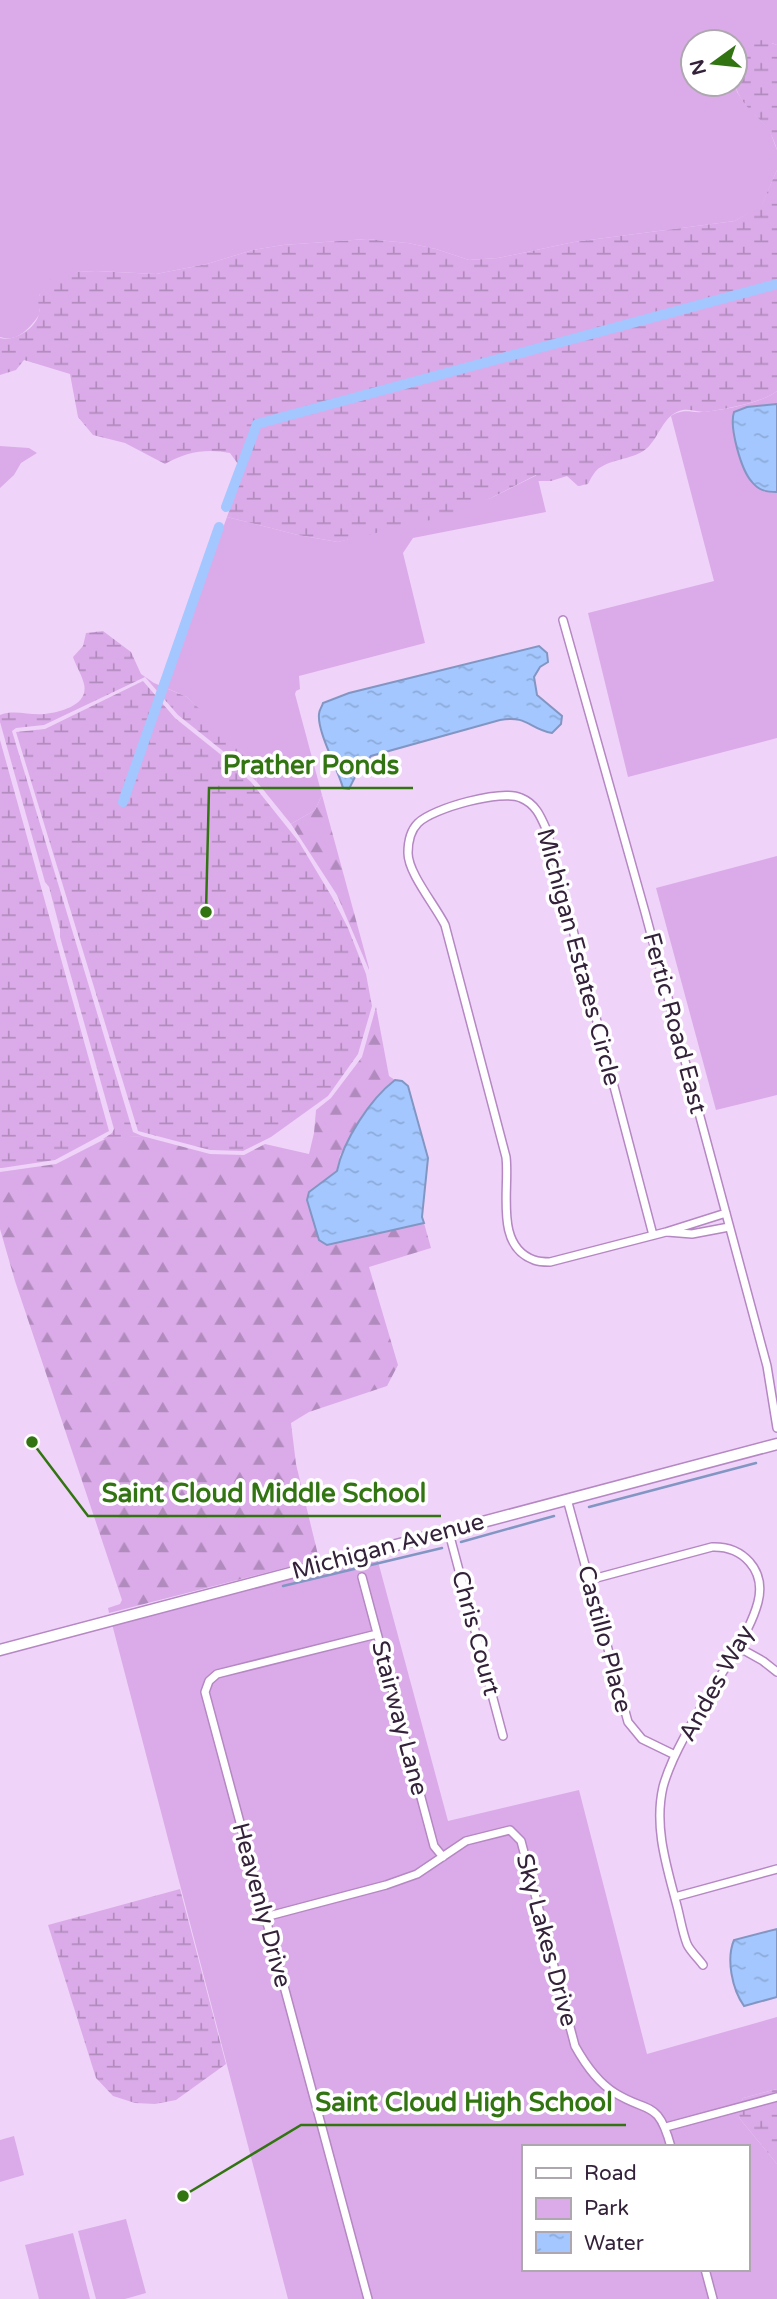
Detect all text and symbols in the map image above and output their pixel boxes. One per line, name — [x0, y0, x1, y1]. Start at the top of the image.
north arrow — [679, 28, 749, 98]
text: N — [686, 57, 711, 77]
callout: Prather Ponds — [209, 741, 413, 788]
text: Prather Ponds — [223, 750, 399, 781]
street label: Michigan Estates Circle — [530, 825, 627, 1089]
street label: Fertic Road East — [636, 929, 713, 1117]
callout: Saint Cloud Middle School — [88, 1469, 441, 1516]
text: Saint Cloud Middle School — [102, 1478, 426, 1509]
street label: Michigan Avenue — [289, 1507, 487, 1586]
street label: Castillo Place — [571, 1562, 638, 1716]
street label: Chris Court — [445, 1568, 506, 1699]
street label: Andes Way — [673, 1620, 760, 1746]
street label: Stairway Lane — [365, 1638, 434, 1799]
street label: Heavenly Drive — [226, 1819, 297, 1991]
street label: Sky Lakes Drive — [510, 1851, 583, 2030]
callout: Saint Cloud High School — [301, 2078, 626, 2125]
text: Saint Cloud High School — [315, 2087, 613, 2118]
legend — [522, 2145, 749, 2271]
text: Road — [584, 2161, 637, 2186]
text: Park — [584, 2196, 629, 2221]
text: Water — [584, 2231, 644, 2256]

